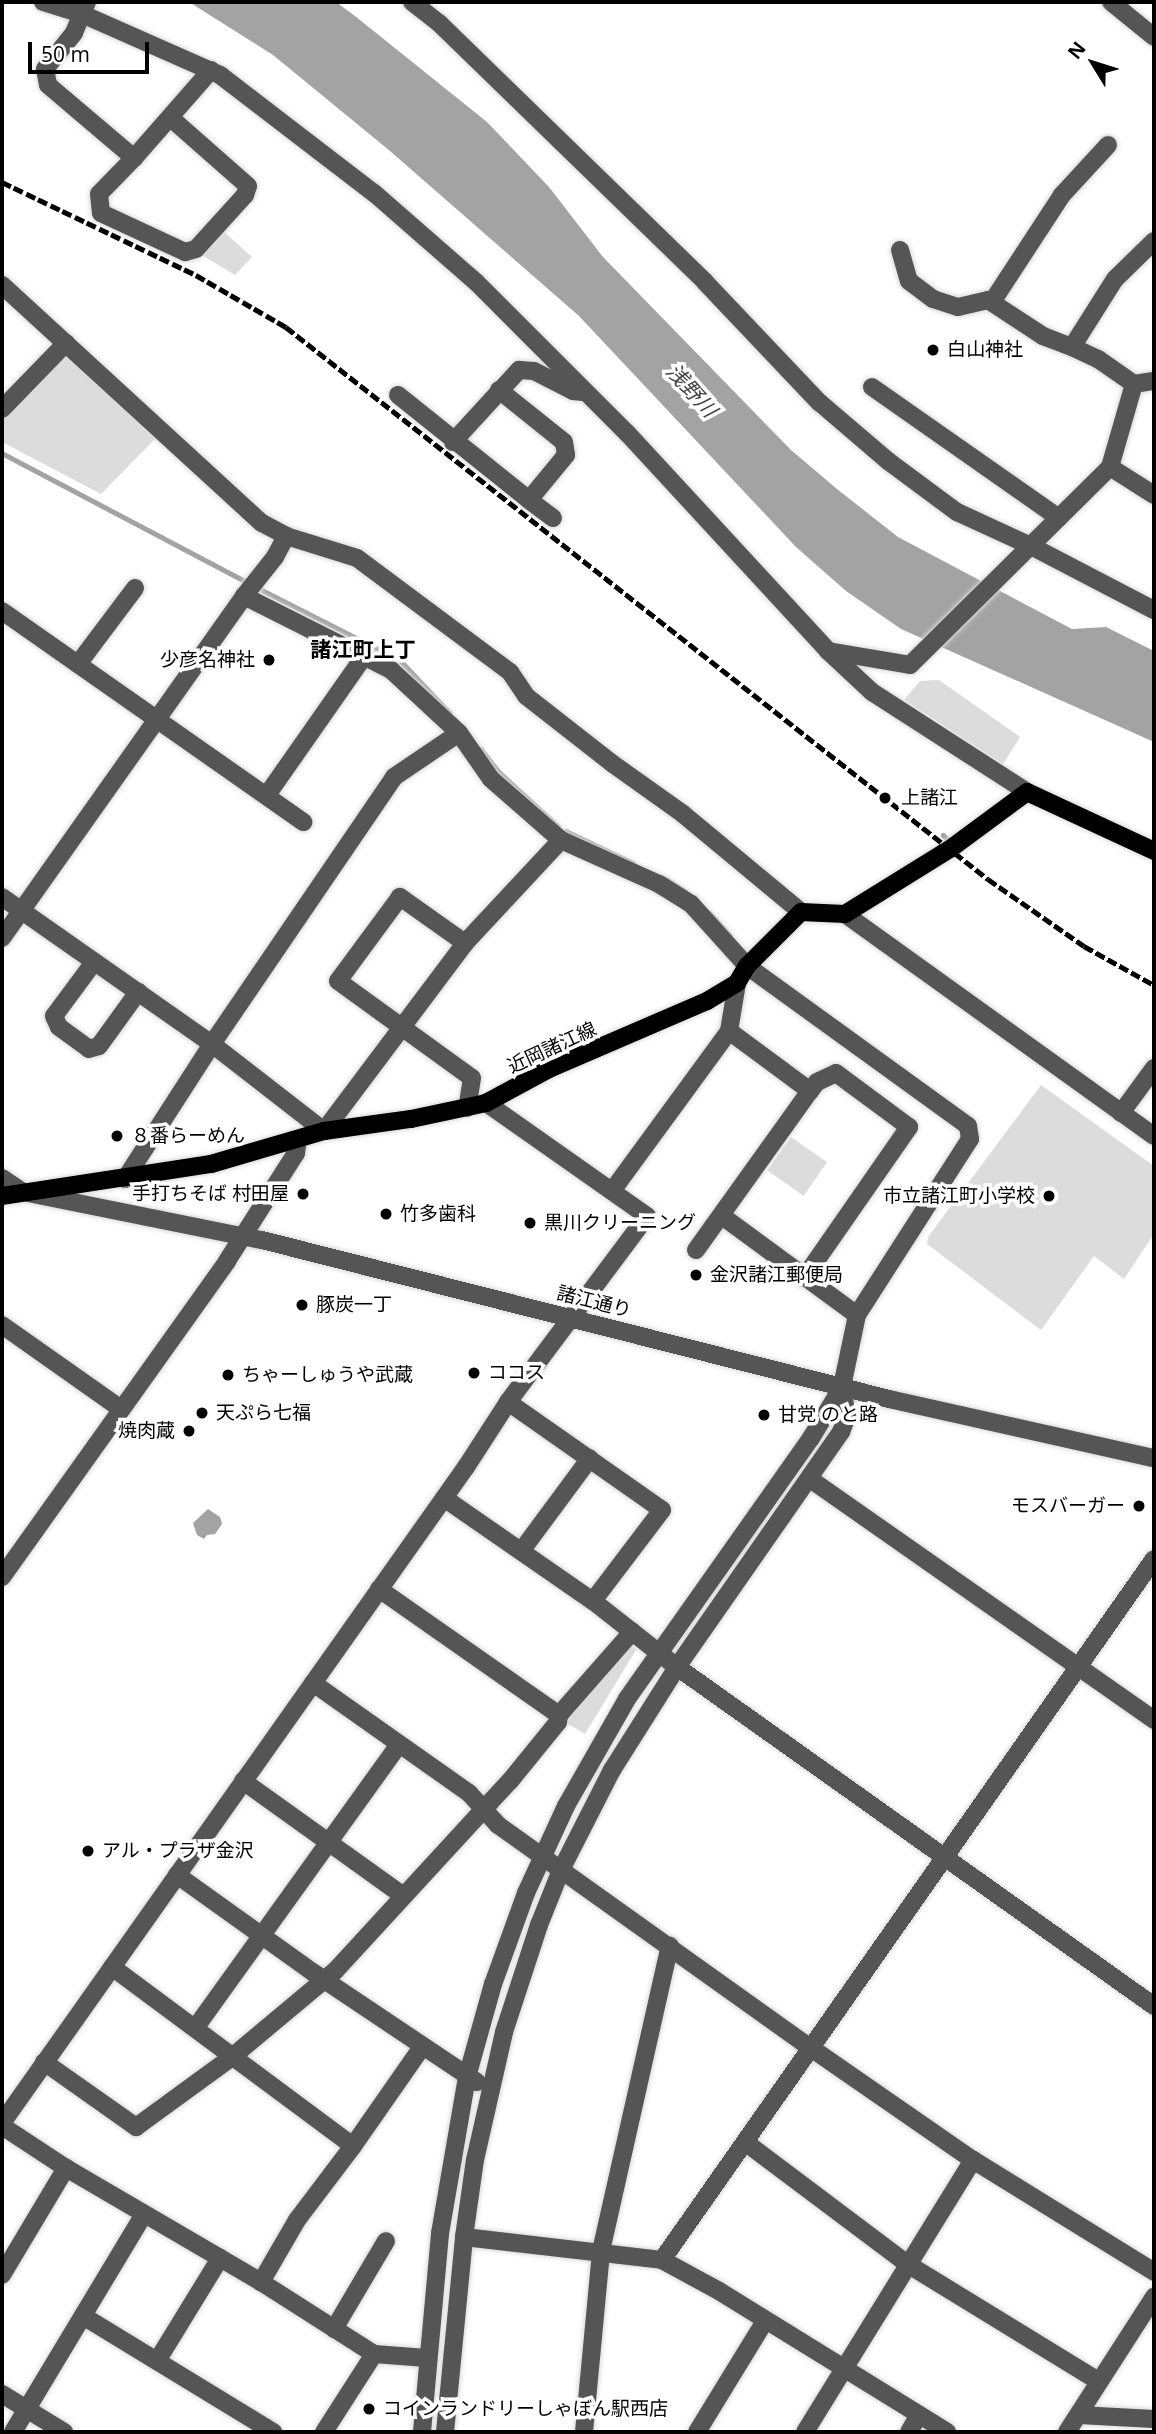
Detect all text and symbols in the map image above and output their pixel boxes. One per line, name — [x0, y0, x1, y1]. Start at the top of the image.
scale bar — [32, 28, 152, 72]
north arrow — [1058, 28, 1128, 98]
text: N — [1061, 36, 1091, 64]
text: 50 m — [41, 40, 90, 68]
place label: 白山神社 — [947, 339, 1023, 361]
marker: 白山神社 — [925, 342, 941, 358]
water label: 浅野川 — [662, 358, 722, 422]
district label: 諸江町上丁 — [311, 636, 415, 662]
place label: 少彦名神社 — [160, 649, 255, 671]
marker: 少彦名神社 — [261, 652, 277, 668]
place label: 上諸江 — [901, 787, 958, 809]
marker: 上諸江 — [875, 788, 895, 808]
street label: 近岡諸江線 — [504, 1018, 600, 1078]
place label: ８番らーめん — [131, 1125, 245, 1147]
marker: ８番らーめん — [109, 1128, 125, 1144]
place label: 手打ちそば 村田屋 — [132, 1183, 289, 1205]
place label: 市立諸江町小学校 — [883, 1185, 1035, 1207]
marker: 手打ちそば 村田屋 — [295, 1186, 311, 1202]
marker: 市立諸江町小学校 — [1041, 1188, 1057, 1204]
place label: 竹多歯科 — [400, 1203, 476, 1225]
marker: 竹多歯科 — [378, 1206, 394, 1222]
place label: 黒川クリーニング — [544, 1212, 696, 1234]
marker: 黒川クリーニング — [522, 1215, 538, 1231]
place label: 金沢諸江郵便局 — [710, 1264, 843, 1286]
marker: 金沢諸江郵便局 — [688, 1267, 704, 1283]
street label: 諸江通り — [554, 1282, 634, 1322]
place label: 豚炭一丁 — [316, 1294, 392, 1316]
marker: 豚炭一丁 — [294, 1297, 310, 1313]
place label: ココス — [488, 1362, 545, 1384]
place label: ちゃーしゅうや武蔵 — [242, 1364, 413, 1386]
marker: ココス — [466, 1365, 482, 1381]
marker: ちゃーしゅうや武蔵 — [220, 1367, 236, 1383]
place label: 天ぷら七福 — [216, 1402, 311, 1424]
place label: 甘党 のと路 — [778, 1404, 878, 1426]
marker: 天ぷら七福 — [194, 1405, 210, 1421]
marker: 甘党 のと路 — [756, 1407, 772, 1423]
place label: 焼肉蔵 — [118, 1420, 175, 1442]
marker: 焼肉蔵 — [181, 1423, 197, 1439]
place label: モスバーガー — [1011, 1495, 1125, 1517]
marker: モスバーガー — [1131, 1498, 1147, 1514]
place label: アル・プラザ金沢 — [102, 1840, 254, 1862]
marker: アル・プラザ金沢 — [80, 1843, 96, 1859]
place label: コインランドリーしゃぼん駅西店 — [383, 2398, 668, 2420]
marker: コインランドリーしゃぼん駅西店 — [361, 2401, 377, 2417]

